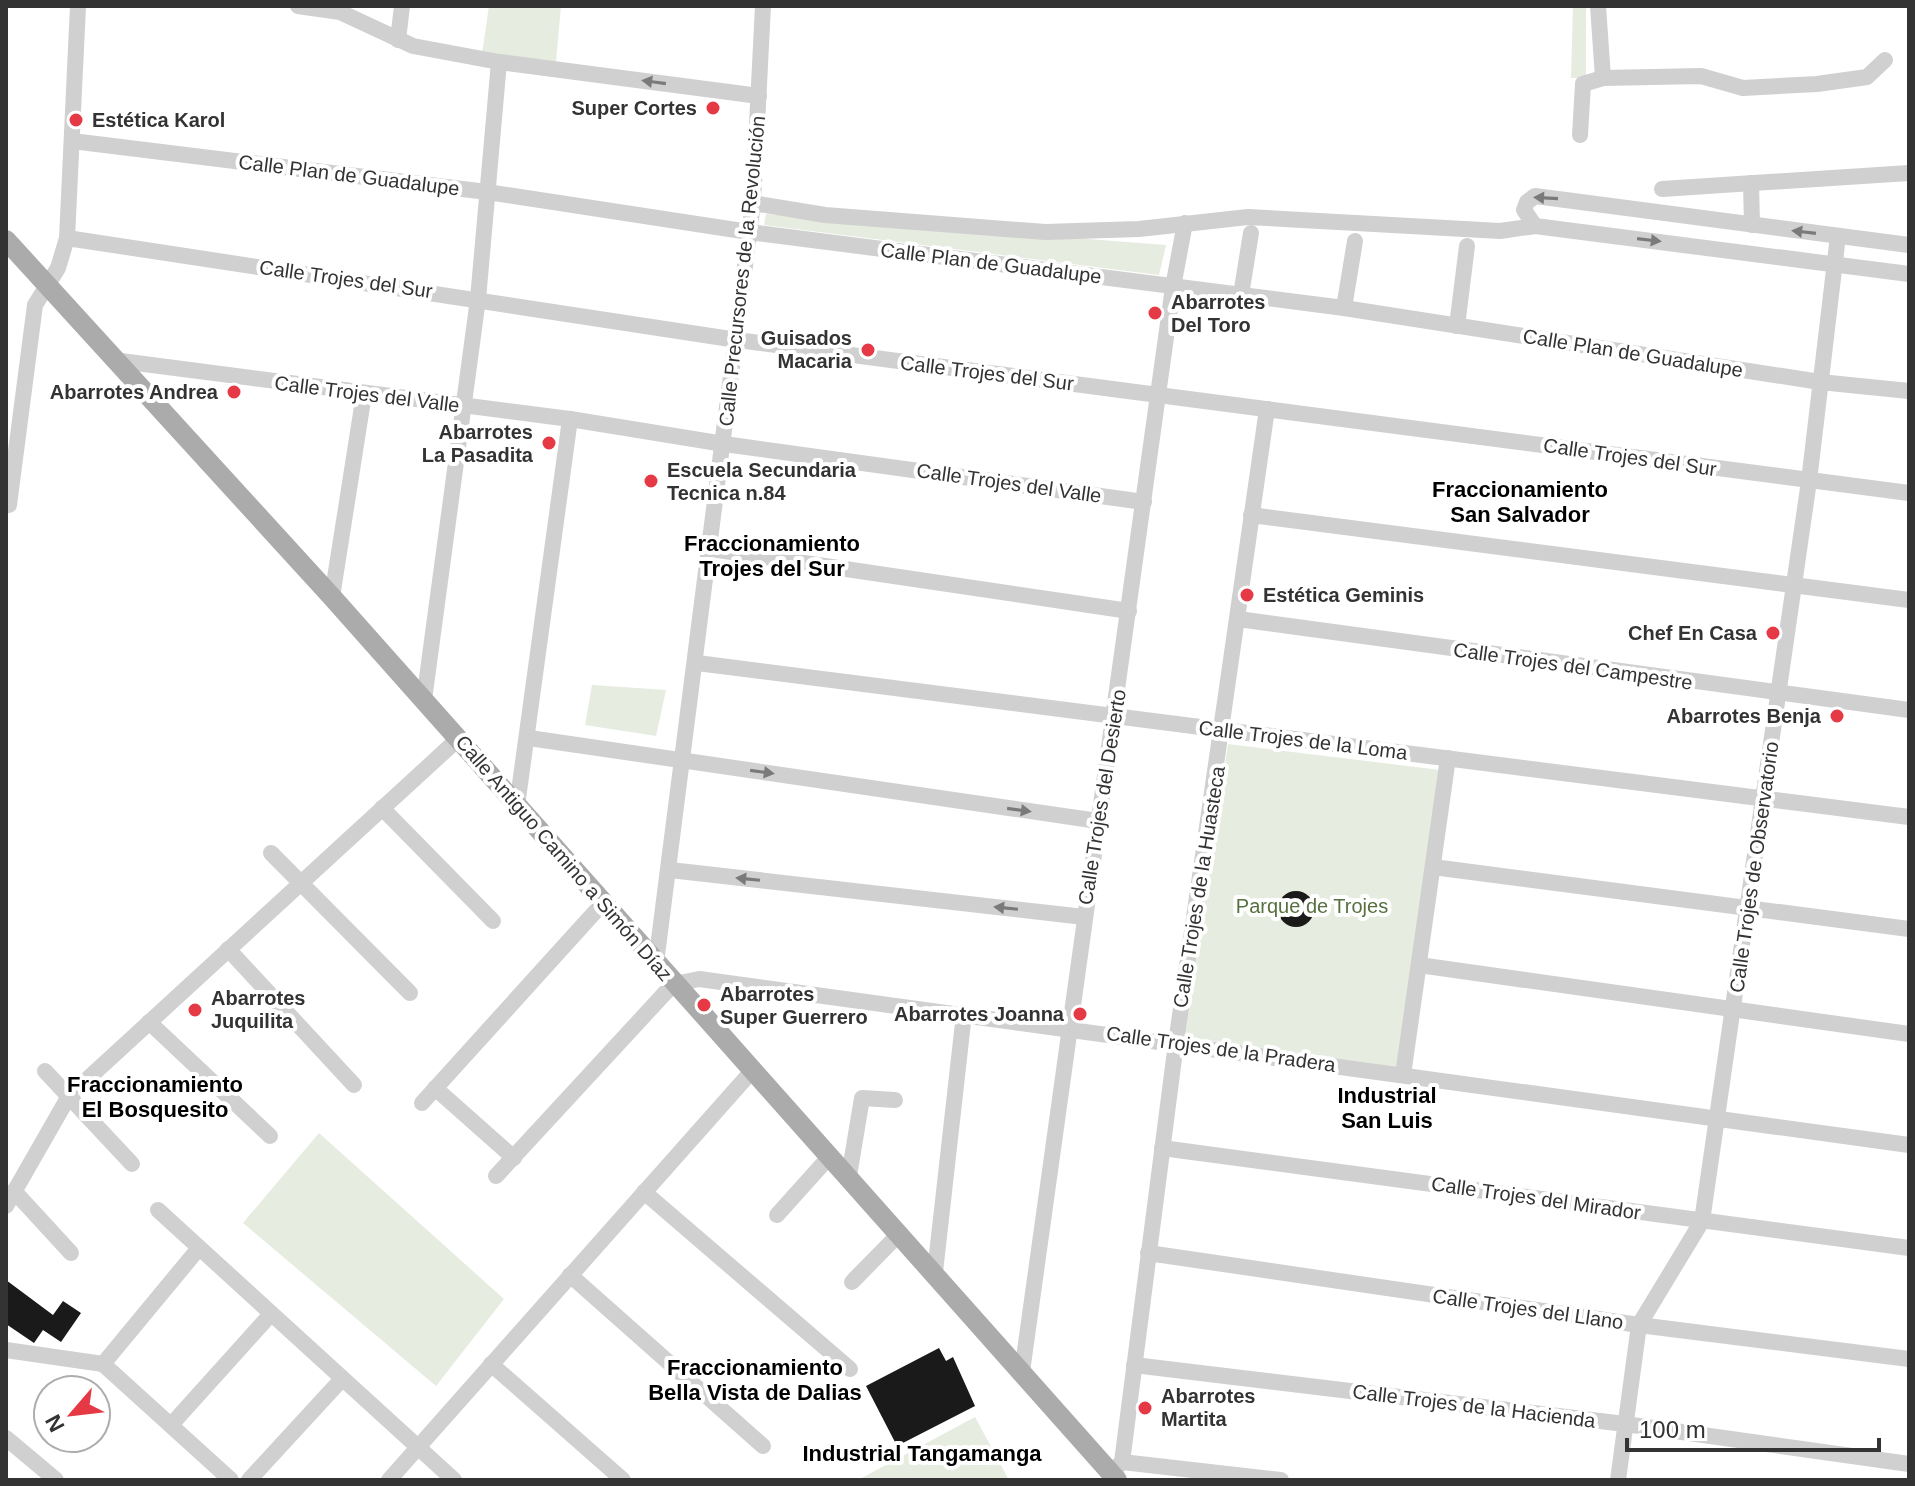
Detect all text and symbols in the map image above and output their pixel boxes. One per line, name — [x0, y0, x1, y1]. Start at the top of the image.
one-way arrow — [641, 75, 666, 88]
place label: Super Cortes — [571, 97, 697, 119]
marker: Super Cortes — [704, 99, 722, 117]
place label: Estética Karol — [92, 109, 225, 131]
marker: Estética Karol — [67, 111, 85, 129]
street label: Calle Precursores de la Revolución — [715, 115, 769, 427]
street label: Calle Plan de Guadalupe — [237, 151, 461, 199]
one-way arrow — [1533, 192, 1559, 205]
one-way arrow — [1791, 225, 1816, 238]
one-way arrow — [1637, 234, 1662, 247]
street label: Calle Plan de Guadalupe — [879, 239, 1103, 287]
street label: Calle Trojes del Sur — [258, 256, 434, 302]
place label: Abarrotes Del Toro — [1171, 291, 1265, 336]
marker: Abarrotes Del Toro — [1146, 304, 1164, 322]
street label: Calle Plan de Guadalupe — [1521, 325, 1745, 381]
place label: Guisados Macaria — [761, 327, 853, 372]
marker: Guisados Macaria — [859, 341, 877, 359]
street label: Calle Trojes del Sur — [899, 351, 1075, 395]
street label: Calle Trojes del Valle — [273, 372, 461, 416]
place label: Abarrotes Andrea — [50, 381, 219, 403]
marker: Abarrotes Andrea — [225, 383, 243, 401]
place label: Abarrotes La Pasadita — [422, 421, 534, 466]
marker: Abarrotes La Pasadita — [540, 434, 558, 452]
street label: Calle Trojes del Sur — [1542, 434, 1718, 480]
place label: Escuela Secundaria Tecnica n.84 — [667, 459, 857, 504]
street label: Calle Trojes del Valle — [915, 459, 1103, 507]
marker: Escuela Secundaria Tecnica n.84 — [642, 472, 660, 490]
district label: Fraccionamiento San Salvador — [1432, 477, 1608, 527]
district label: Fraccionamiento Trojes del Sur — [684, 531, 860, 581]
place label: Estética Geminis — [1263, 584, 1424, 606]
marker: Estética Geminis — [1238, 586, 1256, 604]
place label: Chef En Casa — [1628, 622, 1758, 644]
marker: Chef En Casa — [1764, 624, 1782, 642]
street label: Calle Trojes del Campestre — [1452, 638, 1694, 694]
street label: Calle Trojes del Desierto — [1074, 688, 1130, 906]
place label: Abarrotes Benja — [1667, 705, 1822, 727]
marker: Abarrotes Benja — [1828, 707, 1846, 725]
street label: Calle Trojes de la Loma — [1197, 716, 1409, 764]
street label: Calle Antiguo Camino a Simón Díaz — [451, 731, 677, 985]
street label: Calle Trojes de Observatorio — [1725, 740, 1783, 994]
street label: Calle Trojes de la Huasteca — [1169, 764, 1229, 1010]
one-way arrow — [749, 766, 774, 779]
one-way arrow — [1007, 804, 1032, 816]
one-way arrow — [735, 872, 760, 885]
park label: Parque de Trojes — [1236, 895, 1388, 917]
one-way arrow — [993, 902, 1018, 915]
place label: Abarrotes Super Guerrero — [720, 983, 868, 1028]
place label: Abarrotes Juquilita — [211, 987, 305, 1032]
marker: Abarrotes Super Guerrero — [695, 996, 713, 1014]
marker: Abarrotes Juquilita — [186, 1001, 204, 1019]
place label: Abarrotes Joanna — [894, 1003, 1065, 1025]
marker: Abarrotes Joanna — [1071, 1005, 1089, 1023]
street label: Calle Trojes de la Pradera — [1105, 1022, 1338, 1076]
district label: Fraccionamiento El Bosquesito — [67, 1072, 243, 1122]
district label: Industrial San Luis — [1337, 1083, 1437, 1133]
street label: Calle Trojes del Mirador — [1430, 1172, 1642, 1224]
street label: Calle Trojes del Llano — [1431, 1285, 1625, 1333]
district label: Fraccionamiento Bella Vista de Dalias — [648, 1355, 862, 1405]
north arrow — [32, 1374, 112, 1454]
street label: Calle Trojes de la Hacienda — [1351, 1380, 1598, 1432]
place label: Abarrotes Martita — [1161, 1385, 1255, 1430]
marker: Abarrotes Martita — [1136, 1399, 1154, 1417]
scale bar — [1627, 1402, 1879, 1452]
text: N — [40, 1410, 70, 1436]
text: 100 m — [1639, 1416, 1706, 1443]
district label: Industrial Tangamanga — [802, 1441, 1042, 1466]

